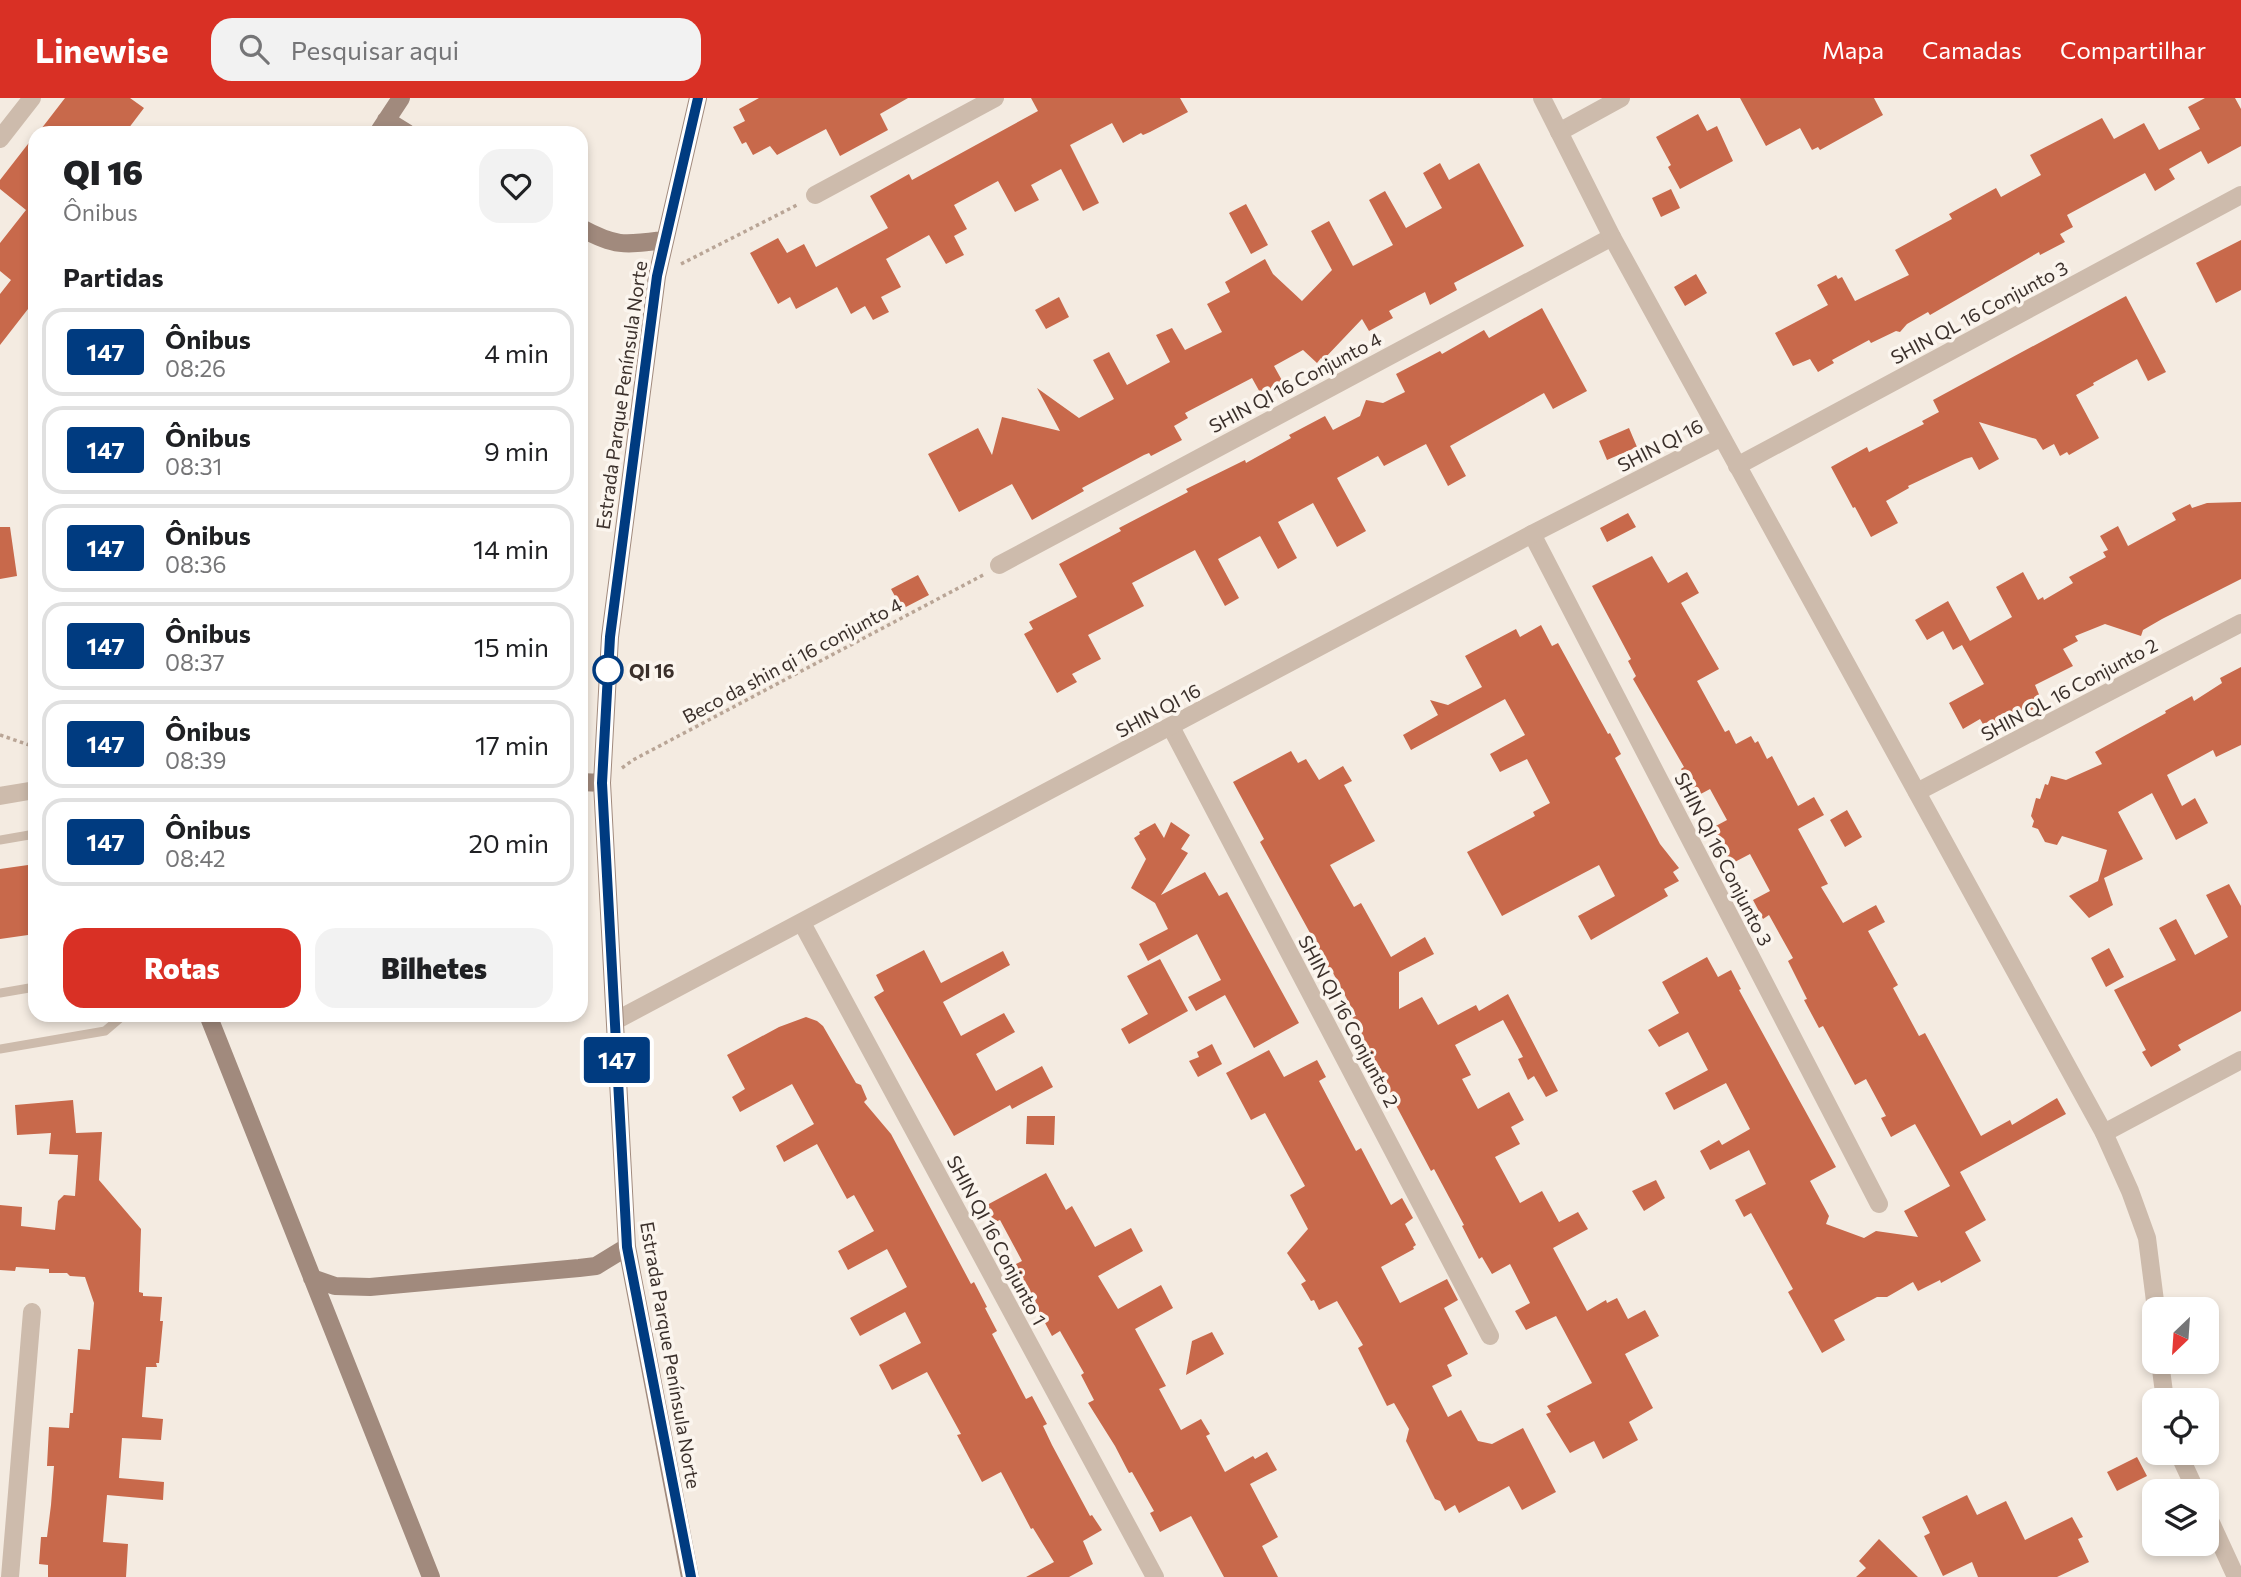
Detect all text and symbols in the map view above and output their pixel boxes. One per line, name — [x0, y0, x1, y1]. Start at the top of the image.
search box — [211, 18, 701, 81]
text: Linewise — [35, 29, 169, 70]
icon: search — [235, 30, 273, 68]
text: Pesquisar aqui — [291, 34, 459, 65]
text: Mapa — [1822, 35, 1884, 64]
text: Camadas — [1922, 35, 2022, 64]
text: Compartilhar — [2060, 35, 2206, 64]
button: heart — [479, 149, 553, 223]
text: QI 16 — [63, 151, 143, 192]
text: Ônibus — [63, 198, 138, 226]
street label: SHIN QL 16 Conjunto 3 — [1887, 256, 2071, 368]
street label: Estrada Parque Península Norte — [591, 259, 651, 531]
text: Partidas — [63, 261, 164, 292]
text: Ônibus — [165, 323, 251, 354]
street label: SHIN QI 16 Conjunto 4 — [1205, 327, 1385, 437]
text: 147 — [86, 337, 125, 366]
text: 4 min — [484, 337, 549, 368]
text: 08:26 — [165, 354, 226, 382]
street label: SHIN QI 16 — [1613, 414, 1707, 476]
text: Ônibus — [165, 421, 251, 452]
text: 147 — [86, 435, 125, 464]
text: 9 min — [484, 435, 549, 466]
text: 08:31 — [165, 452, 222, 480]
text: Ônibus — [165, 519, 251, 550]
text: 147 — [86, 533, 125, 562]
text: 14 min — [473, 533, 549, 564]
text: 08:36 — [165, 550, 226, 578]
street label: Beco da shin qi 16 conjunto 4 — [678, 592, 906, 728]
text: Ônibus — [165, 617, 251, 648]
text: 147 — [86, 631, 125, 660]
text: 15 min — [474, 631, 549, 662]
street label: SHIN QL 16 Conjunto 2 — [1977, 633, 2161, 745]
text: 08:37 — [165, 648, 225, 676]
marker: QI 16 — [593, 655, 623, 685]
place label: QI 16 — [629, 659, 674, 682]
street label: SHIN QI 16 — [1112, 678, 1204, 742]
text: Ônibus — [165, 715, 251, 746]
text: 147 — [86, 729, 125, 758]
text: 17 min — [475, 729, 549, 760]
text: 08:39 — [165, 746, 226, 774]
street label: SHIN QI 16 Conjunto 3 — [1670, 768, 1778, 950]
text: Ônibus — [165, 813, 251, 844]
text: 147 — [86, 827, 125, 856]
text: 20 min — [468, 827, 549, 858]
text: 08:42 — [165, 844, 226, 872]
button: Rotas — [63, 928, 301, 1008]
button: Bilhetes — [315, 928, 553, 1008]
street label: SHIN QI 16 Conjunto 2 — [1294, 931, 1404, 1111]
line badge: 147 — [577, 1037, 657, 1083]
text: 147 — [598, 1045, 636, 1074]
street label: SHIN QI 16 Conjunto 1 — [943, 1151, 1051, 1329]
street label: Estrada Parque Península Norte — [636, 1220, 706, 1490]
north arrow — [2142, 1297, 2219, 1374]
map controls — [2142, 1297, 2219, 1556]
button: locate — [2142, 1388, 2219, 1465]
button: layers — [2142, 1479, 2219, 1556]

